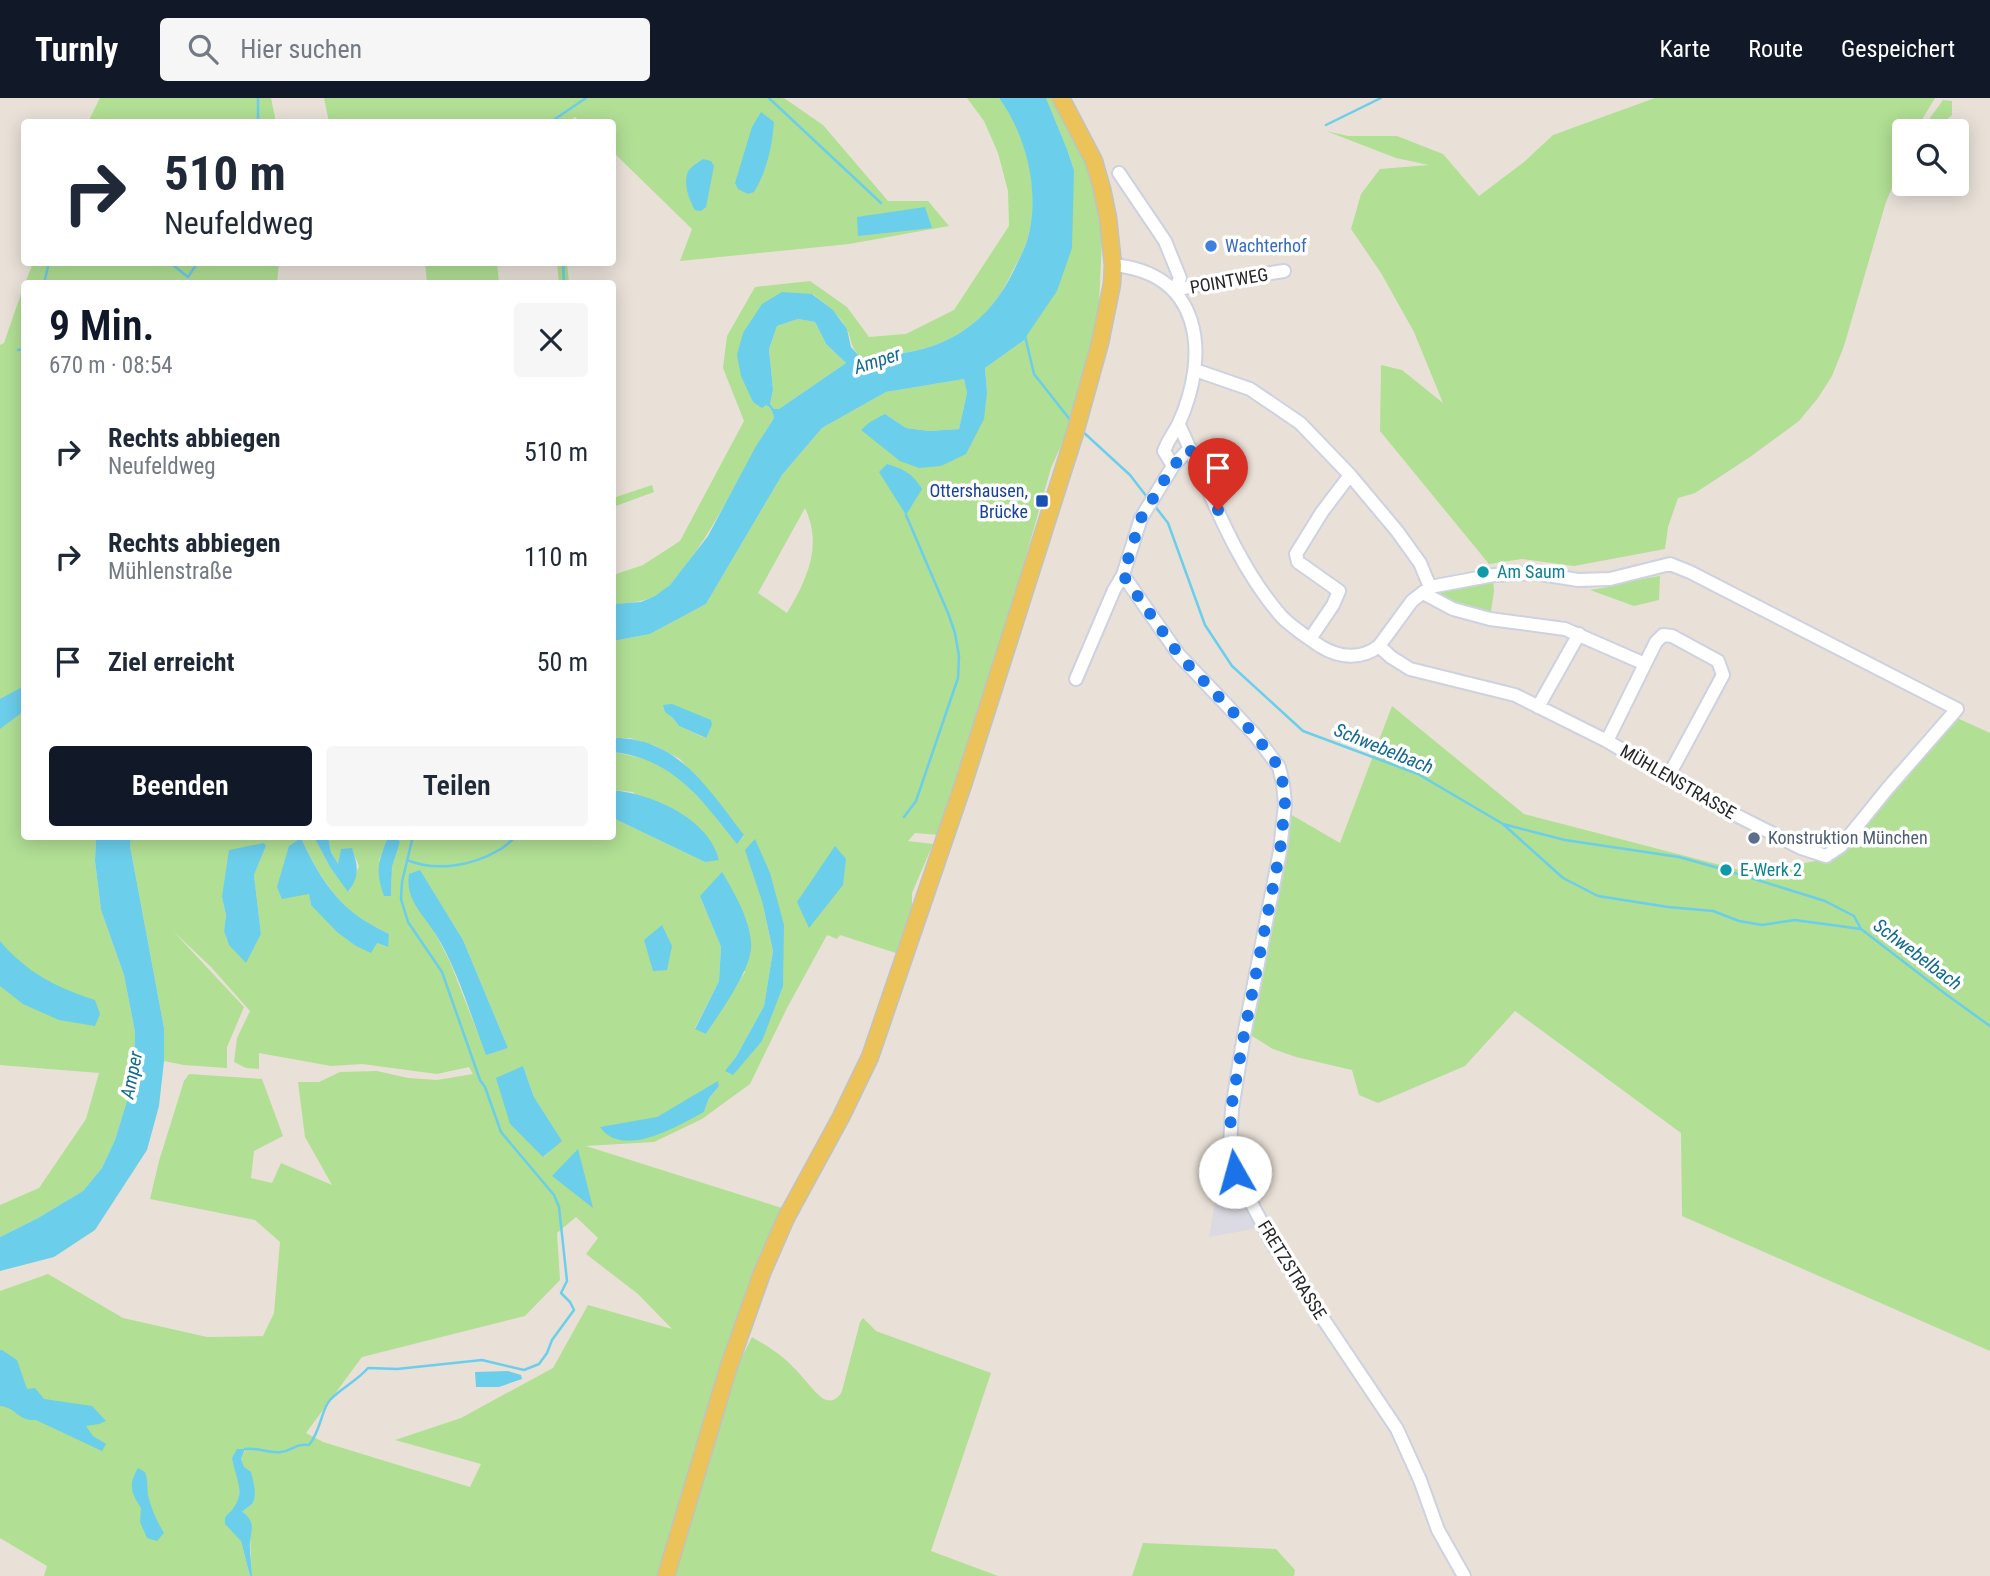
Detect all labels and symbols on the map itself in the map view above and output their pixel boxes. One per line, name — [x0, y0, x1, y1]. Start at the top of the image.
place label: Wachterhof — [1225, 235, 1307, 256]
marker: Wachterhof — [1203, 238, 1219, 254]
street label: POINTWEG — [1188, 263, 1270, 298]
water label: Amper — [850, 342, 904, 379]
pin — [1188, 438, 1248, 510]
place label: Ottershausen, Brücke — [929, 480, 1028, 522]
marker: Ottershausen, Brücke — [1034, 493, 1050, 509]
place label: Am Saum — [1497, 561, 1565, 582]
marker: Am Saum — [1475, 564, 1491, 580]
water label: Schwebelbach — [1331, 718, 1437, 779]
street label: MÜHLENSTRASSE — [1617, 740, 1740, 823]
place label: Konstruktion München — [1768, 827, 1928, 848]
marker: Konstruktion München — [1746, 830, 1762, 846]
place label: E-Werk 2 — [1740, 859, 1802, 880]
marker: E-Werk 2 — [1718, 862, 1734, 878]
water label: Schwebelbach — [1869, 914, 1967, 995]
water label: Amper — [115, 1049, 147, 1102]
position arrow — [1198, 1135, 1272, 1209]
street label: FRETZSTRASSE — [1254, 1217, 1331, 1323]

